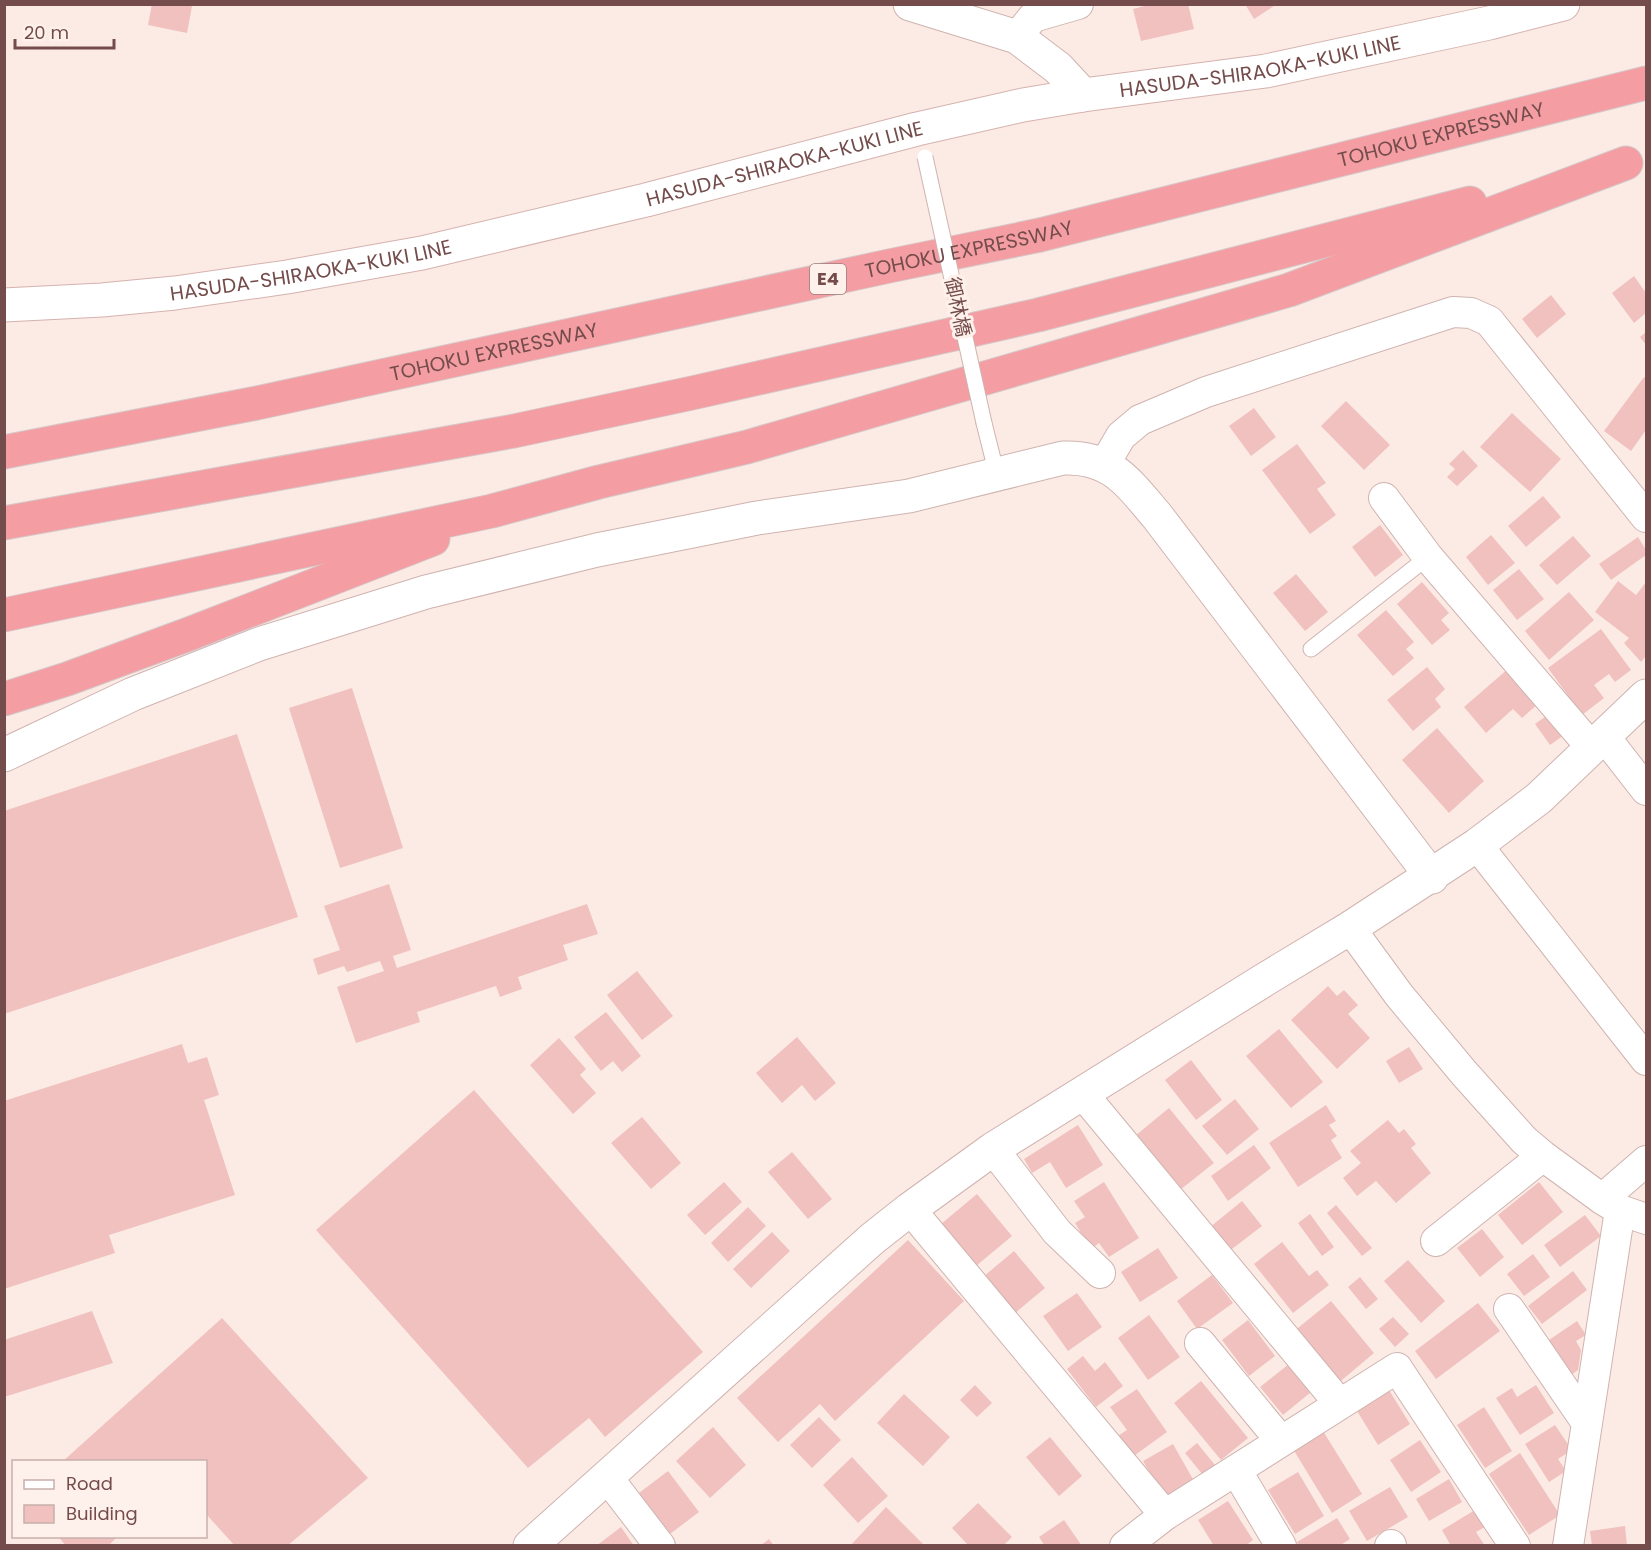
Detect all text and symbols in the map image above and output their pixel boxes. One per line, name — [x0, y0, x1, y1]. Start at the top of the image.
scale bar — [15, 12, 114, 50]
text: 20 m — [24, 20, 69, 45]
street label: HASUDA-SHIRAOKA-KUKI LINE — [1118, 28, 1403, 104]
street label: TOHOKU EXPRESSWAY — [1335, 95, 1548, 174]
street label: HASUDA-SHIRAOKA-KUKI LINE — [643, 114, 926, 213]
street label: TOHOKU EXPRESSWAY — [862, 213, 1076, 285]
street label: HASUDA-SHIRAOKA-KUKI LINE — [168, 232, 454, 308]
road number: E4 — [810, 264, 846, 294]
street label: 御林橋 — [938, 275, 978, 339]
street label: TOHOKU EXPRESSWAY — [387, 315, 601, 388]
legend — [12, 1460, 207, 1538]
text: Road — [66, 1471, 113, 1496]
text: Building — [66, 1501, 138, 1526]

